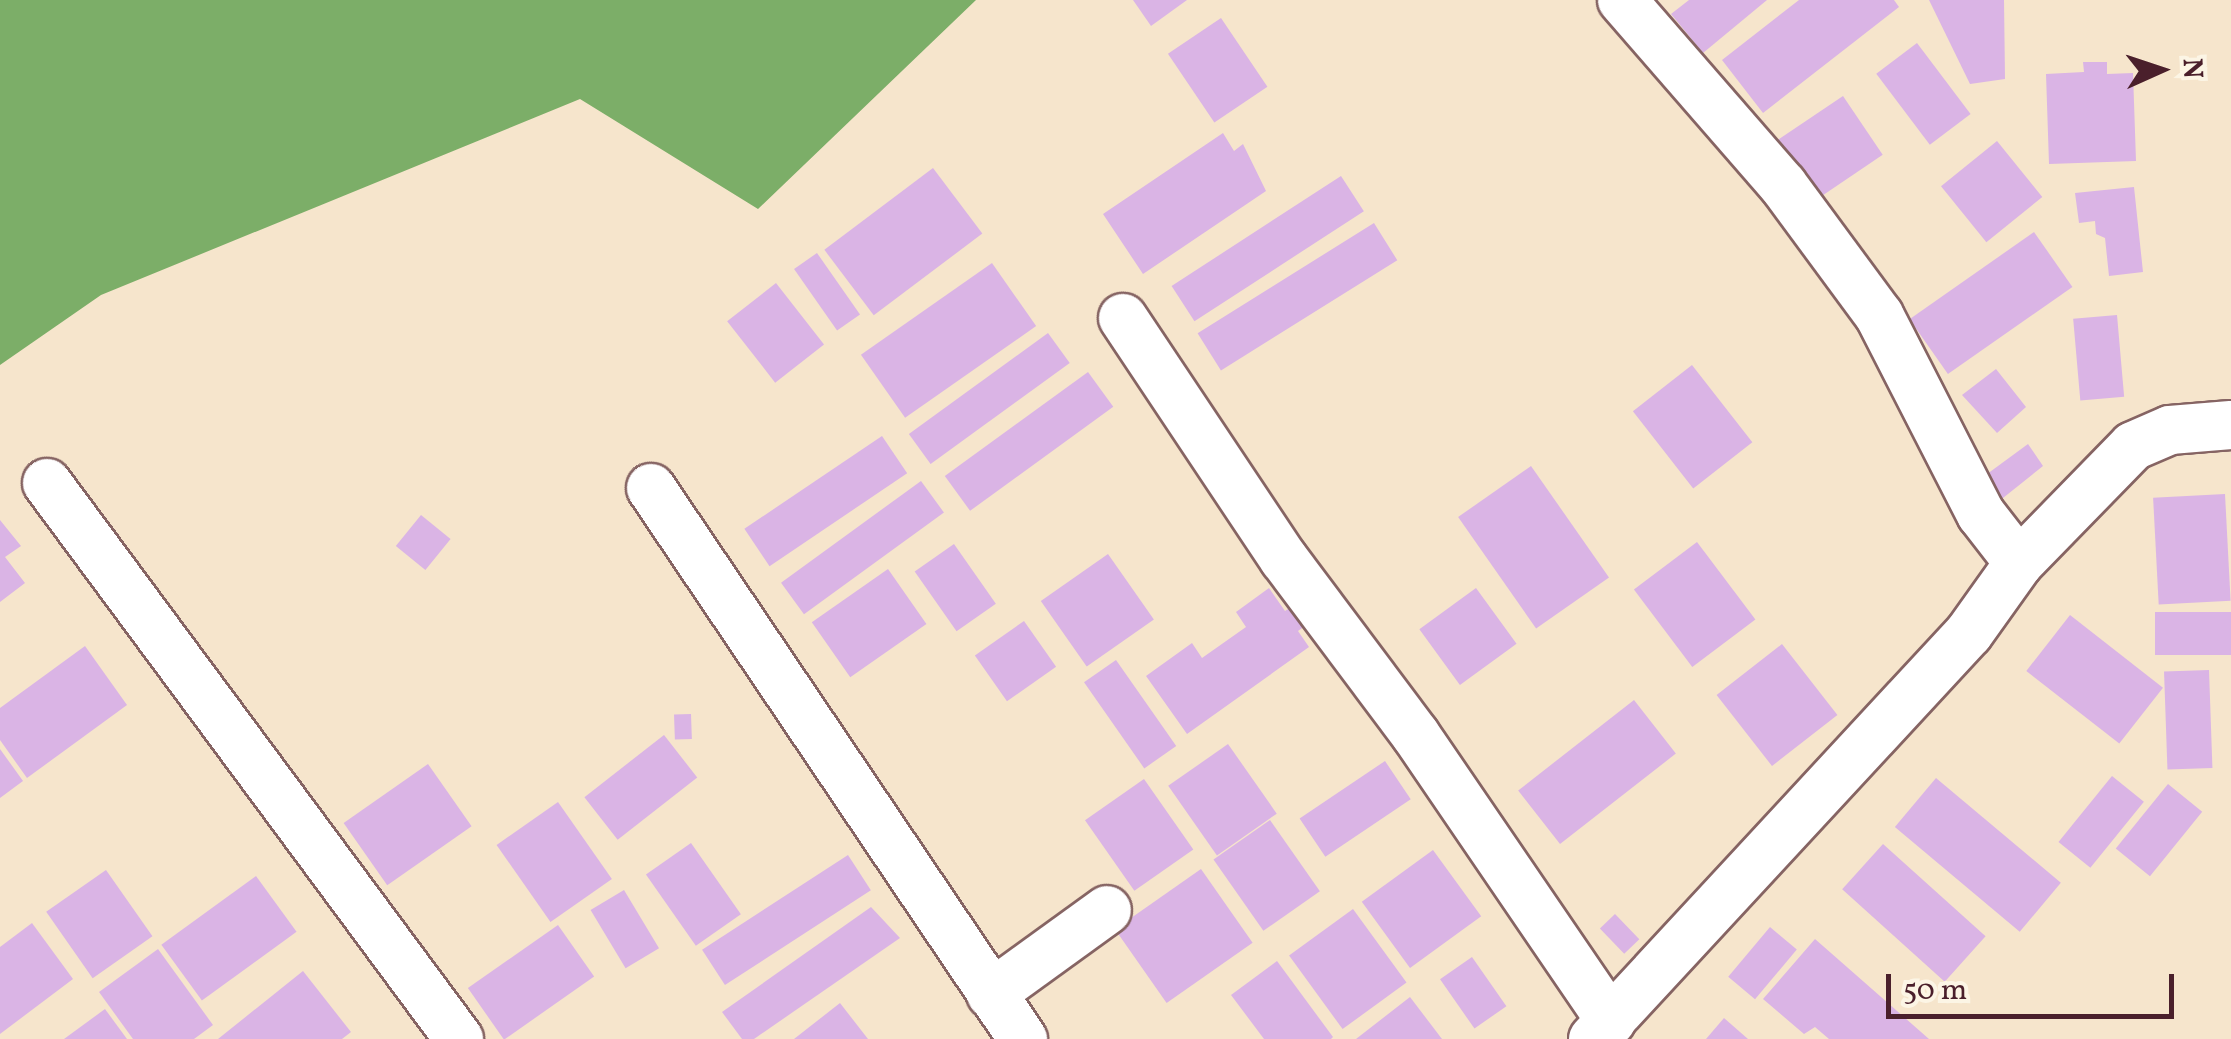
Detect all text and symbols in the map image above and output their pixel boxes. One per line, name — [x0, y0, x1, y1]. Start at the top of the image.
north arrow — [2111, 20, 2211, 120]
text: N — [2171, 57, 2211, 80]
scale bar — [1891, 954, 2178, 1016]
text: 50 m — [1903, 970, 1967, 1012]

